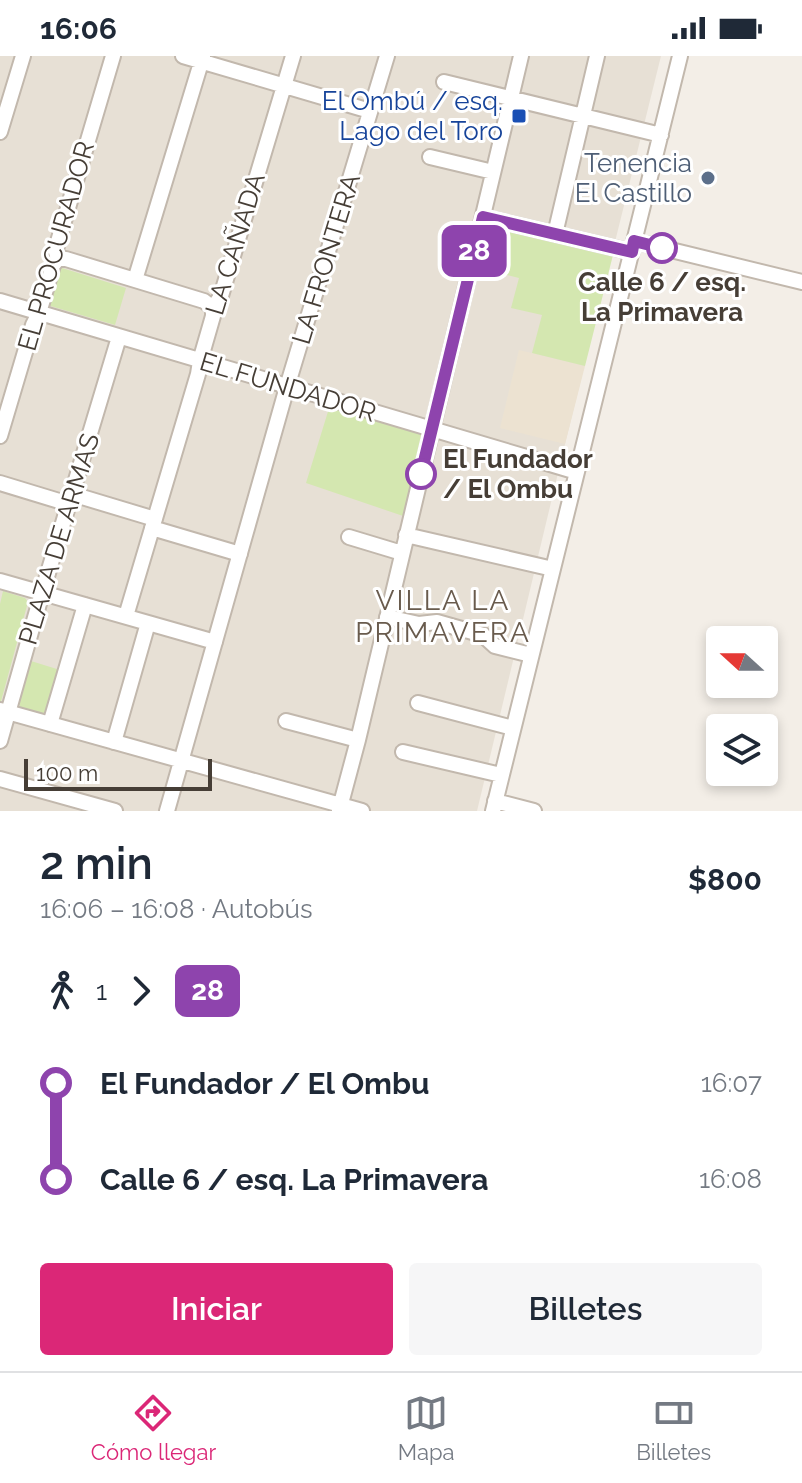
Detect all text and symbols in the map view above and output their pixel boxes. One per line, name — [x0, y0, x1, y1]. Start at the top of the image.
text: 16:06 — [40, 11, 117, 46]
place label: El Ombú / esq. Lago del Toro — [322, 86, 503, 146]
marker: El Ombú / esq. Lago del Toro — [510, 107, 528, 125]
street label: EL PROCURADOR — [12, 138, 100, 354]
place label: Tenencia El Castillo — [575, 148, 692, 208]
street label: LA CAÑADA — [199, 169, 271, 319]
marker: Tenencia El Castillo — [699, 169, 717, 187]
street label: LA FRONTERA — [286, 170, 366, 348]
line badge: 28 — [438, 225, 510, 277]
marker: Calle 6 / esq. La Primavera — [647, 233, 677, 263]
text: 28 — [458, 234, 490, 267]
place label: Calle 6 / esq. La Primavera — [578, 267, 746, 327]
street label: EL FUNDADOR — [196, 346, 380, 428]
street label: PLAZA DE ARMAS — [13, 430, 105, 648]
place label: El Fundador / El Ombu — [443, 444, 593, 504]
marker: El Fundador / El Ombu — [406, 459, 436, 489]
district label: VILLA LA PRIMAVERA — [355, 584, 531, 649]
north arrow — [706, 626, 778, 698]
map controls — [706, 626, 778, 786]
button: layers — [706, 714, 778, 786]
scale bar — [24, 755, 212, 791]
text: 100 m — [36, 760, 98, 786]
text: 2 min — [40, 838, 153, 889]
text: $800 — [688, 862, 762, 897]
text: 16:06 – 16:08 · Autobús — [40, 894, 312, 924]
icon: walk — [40, 969, 84, 1013]
icon: forward — [119, 969, 163, 1013]
text: 28 — [191, 974, 224, 1007]
text: 1 — [96, 976, 107, 1006]
text: El Fundador / El Ombu — [100, 1066, 430, 1101]
text: 16:07 — [701, 1068, 762, 1098]
text: Calle 6 / esq. La Primavera — [100, 1162, 488, 1197]
text: 16:08 — [699, 1164, 762, 1194]
button: Iniciar — [40, 1263, 393, 1355]
button: Billetes — [409, 1263, 762, 1355]
tab: Cómo llegar — [91, 1391, 216, 1465]
tab: Mapa — [398, 1391, 455, 1465]
tab: Billetes — [636, 1391, 711, 1465]

